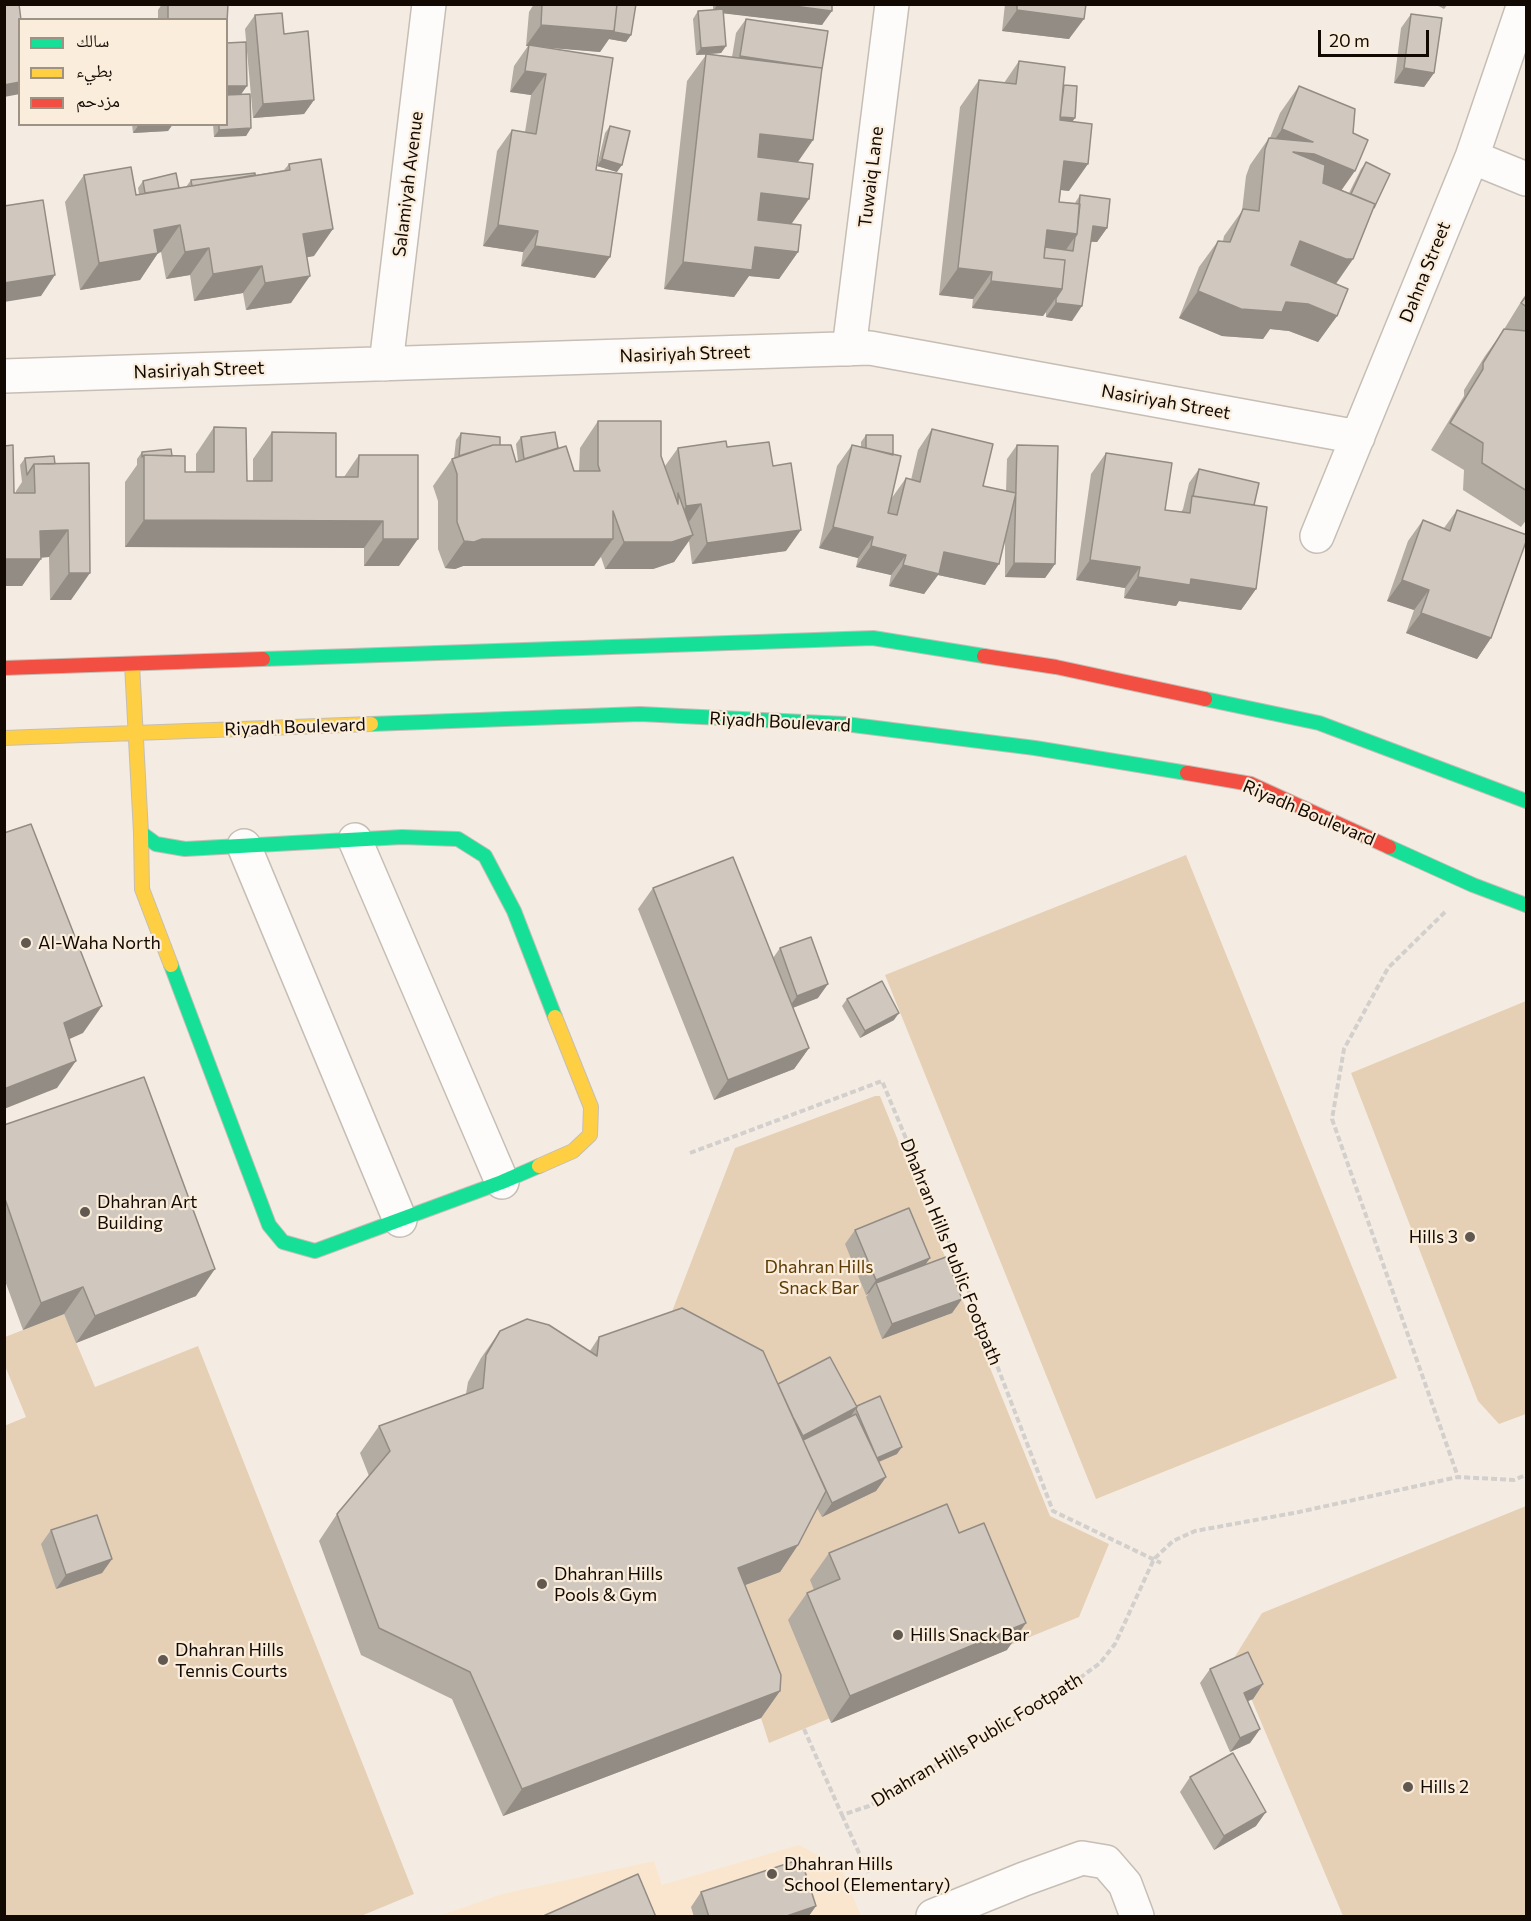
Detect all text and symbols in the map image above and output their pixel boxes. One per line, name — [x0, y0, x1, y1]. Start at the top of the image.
legend — [18, 18, 228, 126]
scale bar — [1321, 18, 1432, 56]
text: سالك — [76, 29, 109, 51]
text: 20 m — [1329, 29, 1370, 51]
text: بطيء — [76, 59, 113, 81]
text: مزدحم — [76, 89, 120, 111]
street label: Salamiyah Avenue — [388, 110, 428, 258]
street label: Tuwaiq Lane — [854, 125, 888, 229]
street label: Dahna Street — [1395, 218, 1455, 326]
street label: Nasiriyah Street — [619, 341, 751, 367]
street label: Nasiriyah Street — [133, 357, 265, 383]
street label: Nasiriyah Street — [1100, 380, 1232, 424]
street label: Riyadh Boulevard — [709, 708, 851, 736]
street label: Riyadh Boulevard — [224, 714, 366, 740]
street label: Riyadh Boulevard — [1240, 775, 1378, 851]
place label: Al-Waha North — [38, 932, 161, 954]
marker: Al-Waha North — [19, 936, 33, 950]
street label: Dhahran Hills Public Footpath — [896, 1136, 1006, 1368]
place label: Dhahran Art Building — [97, 1191, 197, 1234]
marker: Dhahran Art Building — [78, 1205, 92, 1219]
place label: Hills 3 — [1409, 1226, 1458, 1248]
marker: Hills 3 — [1463, 1230, 1477, 1244]
park label: Dhahran Hills Snack Bar — [765, 1256, 873, 1298]
place label: Dhahran Hills Pools & Gym — [554, 1563, 663, 1606]
marker: Dhahran Hills Pools & Gym — [535, 1577, 549, 1591]
place label: Hills Snack Bar — [910, 1624, 1030, 1646]
marker: Hills Snack Bar — [891, 1628, 905, 1642]
place label: Dhahran Hills Tennis Courts — [175, 1639, 287, 1682]
marker: Dhahran Hills Tennis Courts — [156, 1653, 170, 1667]
street label: Dhahran Hills Public Footpath — [868, 1668, 1086, 1812]
place label: Hills 2 — [1420, 1776, 1469, 1798]
marker: Hills 2 — [1401, 1780, 1415, 1794]
place label: Dhahran Hills School (Elementary) — [784, 1853, 950, 1896]
marker: Dhahran Hills School (Elementary) — [765, 1867, 779, 1881]

